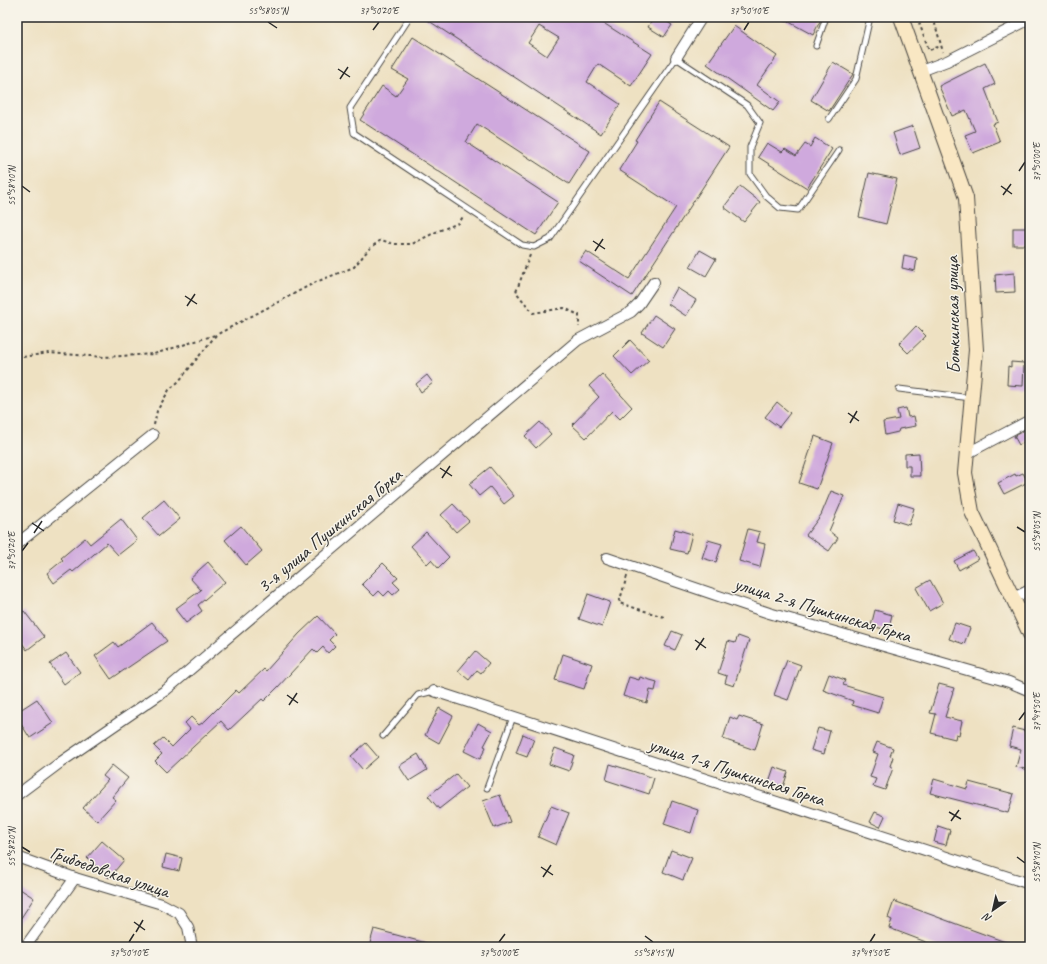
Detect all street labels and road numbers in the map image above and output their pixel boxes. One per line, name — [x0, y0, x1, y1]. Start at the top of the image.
street label: Боткинская улица — [940, 254, 966, 374]
street label: 3-я улица Пушкинская Горка — [252, 462, 408, 598]
street label: улица 2-я Пушкинская Горка — [731, 571, 915, 649]
street label: улица 1-я Пушкинская Горка — [645, 732, 829, 812]
street label: Грибоедовская улица — [47, 840, 175, 904]

